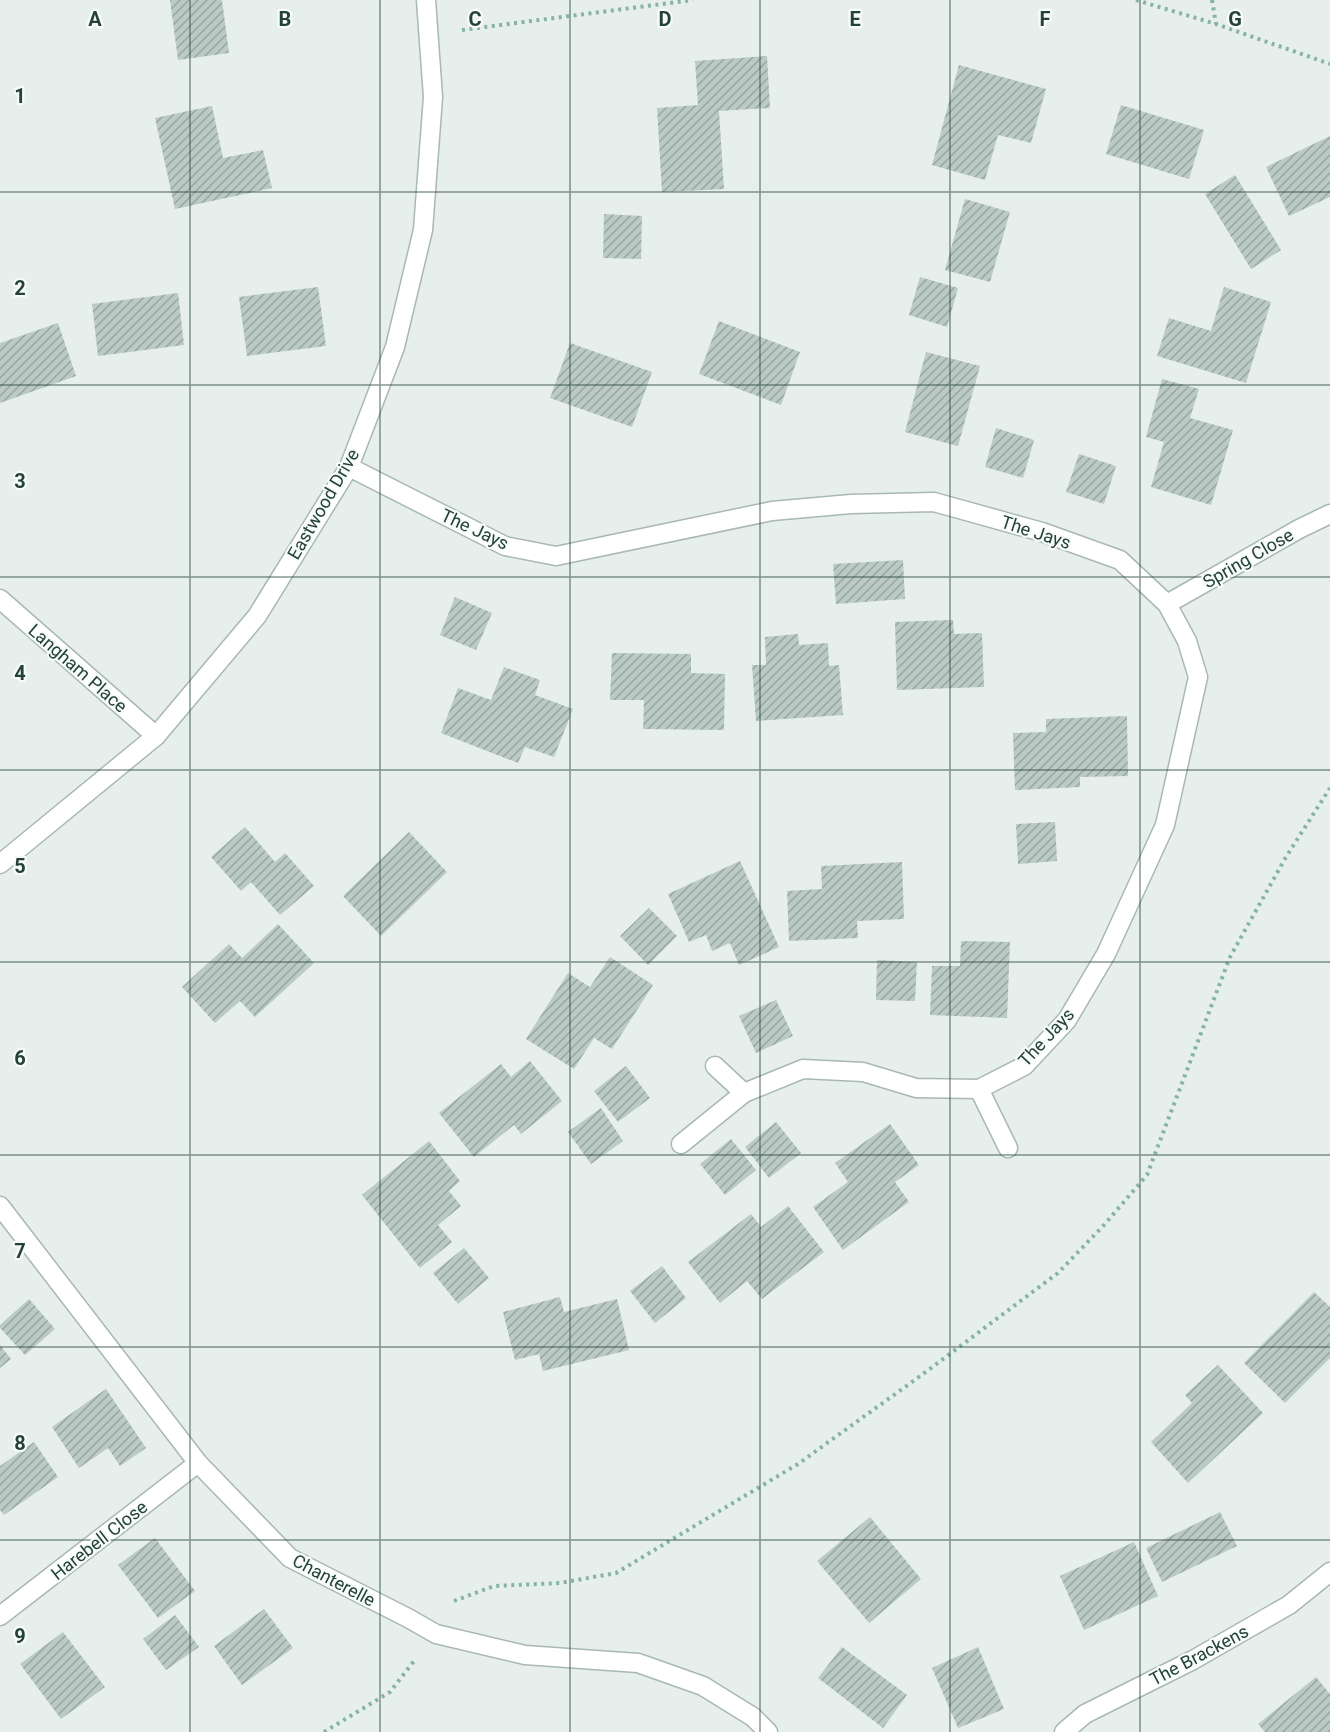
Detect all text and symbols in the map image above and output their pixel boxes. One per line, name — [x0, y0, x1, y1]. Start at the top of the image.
text: A — [88, 7, 102, 31]
text: B — [279, 7, 291, 31]
text: C — [468, 7, 482, 31]
text: D — [659, 7, 672, 31]
text: E — [849, 7, 861, 31]
text: F — [1040, 7, 1051, 31]
text: G — [1228, 7, 1242, 31]
text: 1 — [14, 84, 26, 108]
text: 2 — [14, 276, 26, 300]
street label: Eastwood Drive — [283, 445, 363, 563]
text: 3 — [14, 469, 26, 493]
street label: The Jays — [438, 504, 512, 554]
street label: The Jays — [998, 511, 1074, 553]
street label: Spring Close — [1199, 524, 1297, 592]
street label: Langham Place — [24, 619, 132, 717]
text: 4 — [14, 661, 26, 685]
text: 5 — [14, 854, 26, 878]
street label: The Jays — [1014, 1003, 1078, 1071]
text: 6 — [14, 1046, 26, 1070]
text: 7 — [14, 1239, 26, 1263]
text: 8 — [14, 1431, 26, 1455]
street label: Harebell Close — [47, 1496, 151, 1584]
street label: Chanterelle — [289, 1549, 379, 1611]
street label: The Brackens — [1146, 1620, 1252, 1690]
text: 9 — [14, 1624, 26, 1648]

